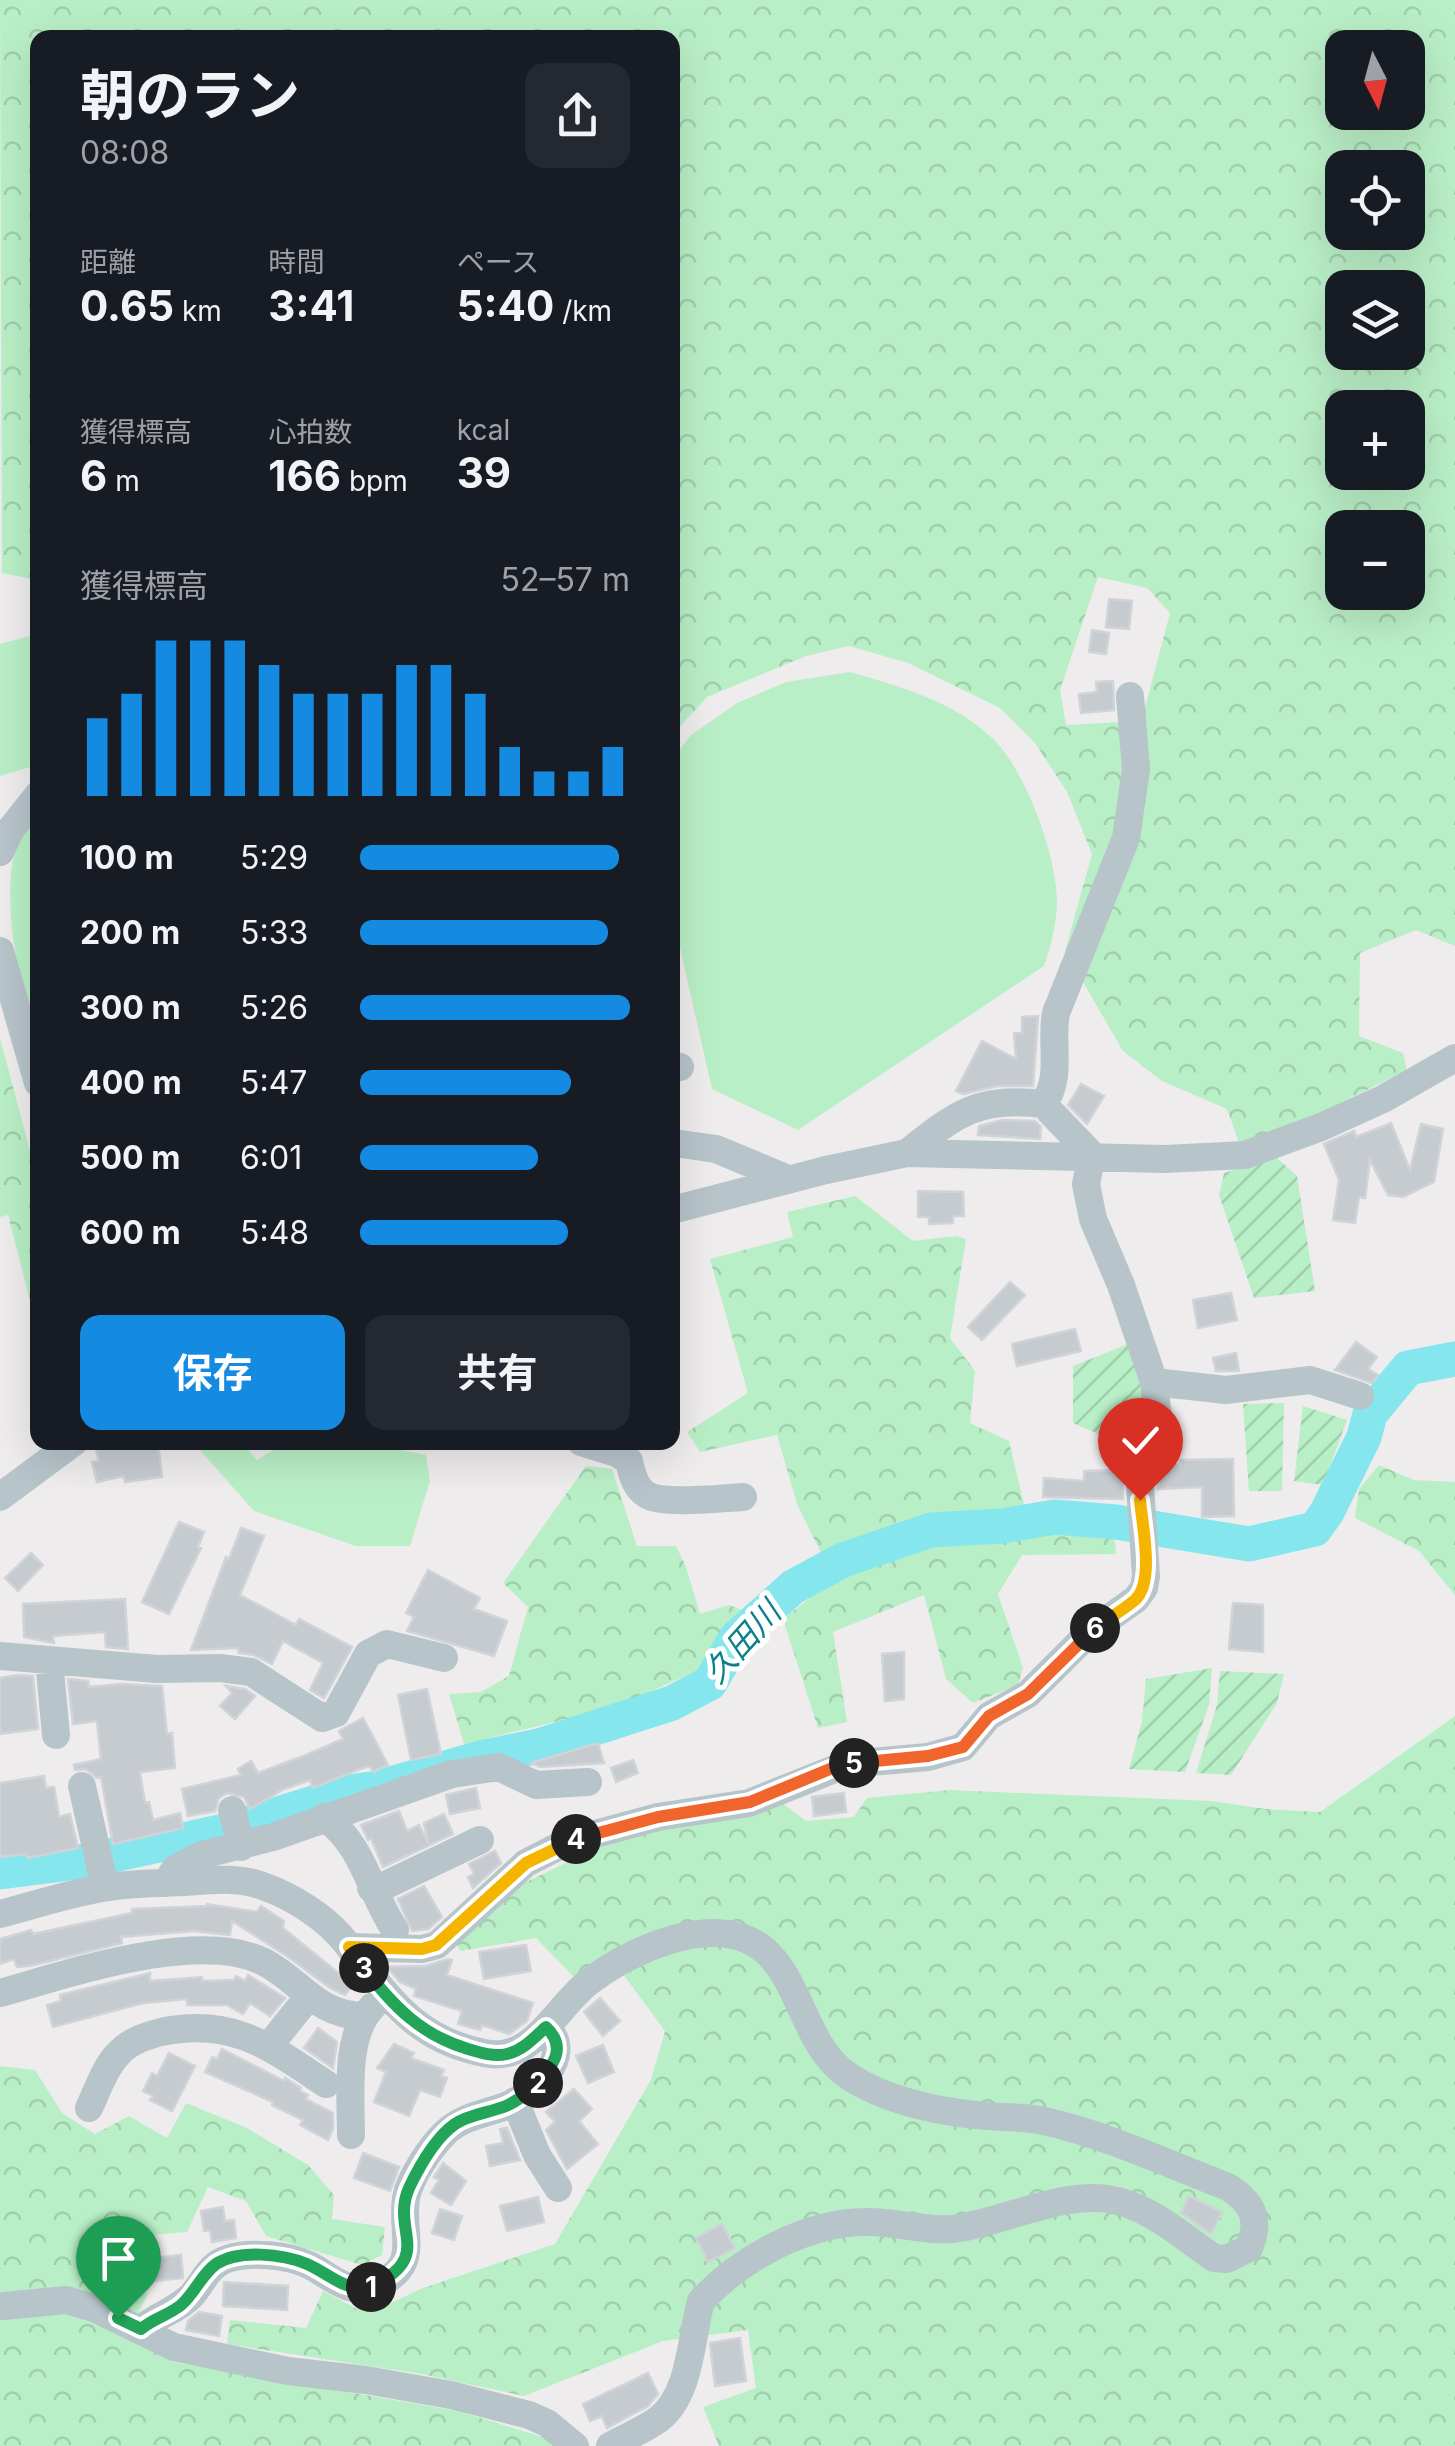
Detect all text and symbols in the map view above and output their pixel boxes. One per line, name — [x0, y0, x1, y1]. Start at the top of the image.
north arrow — [1325, 30, 1425, 130]
map controls — [1325, 30, 1425, 610]
text: 朝のラン — [80, 62, 300, 128]
button: share — [525, 63, 630, 168]
text: 08:08 — [80, 133, 169, 172]
button: locate — [1325, 150, 1425, 250]
text: 距離 — [80, 245, 136, 279]
text: 時間 — [268, 245, 324, 279]
text: ペース — [457, 245, 539, 279]
button: layers — [1325, 270, 1425, 370]
text: 0.65 — [80, 280, 174, 331]
text: 3:41 — [268, 280, 354, 331]
text: 5:40 — [457, 280, 554, 331]
text: km — [174, 294, 222, 328]
text: /km — [554, 294, 612, 328]
button: + — [1325, 390, 1425, 490]
text: kcal — [457, 413, 510, 447]
text: 獲得標高 — [80, 415, 192, 449]
text: 心拍数 — [268, 415, 352, 449]
text: 39 — [457, 447, 511, 498]
text: 6 — [80, 450, 107, 501]
text: 166 — [268, 450, 341, 501]
text: m — [107, 464, 140, 498]
text: bpm — [341, 464, 408, 498]
button: − — [1325, 510, 1425, 610]
text: 52–57 m — [500, 560, 630, 599]
text: 獲得標高 — [80, 566, 208, 605]
text: 100 m — [80, 838, 174, 877]
text: 5:29 — [240, 838, 308, 877]
text: 200 m — [80, 913, 180, 952]
text: 5:33 — [240, 913, 308, 952]
text: 300 m — [80, 988, 181, 1027]
text: 5:26 — [240, 988, 308, 1027]
text: 400 m — [80, 1063, 182, 1102]
text: 5:47 — [240, 1063, 307, 1102]
text: 500 m — [80, 1138, 180, 1177]
text: 6:01 — [240, 1138, 302, 1177]
text: 600 m — [80, 1213, 181, 1252]
text: 5:48 — [240, 1213, 309, 1252]
button: 保存 — [80, 1315, 345, 1430]
button: 共有 — [365, 1315, 630, 1430]
pin — [1098, 1398, 1183, 1501]
icon: check — [1113, 1413, 1168, 1468]
water label: 久田川 — [695, 1591, 791, 1691]
pin: 6 — [1070, 1603, 1120, 1653]
text: 6 — [1086, 1611, 1104, 1645]
pin: 5 — [829, 1738, 879, 1788]
text: 5 — [845, 1746, 863, 1780]
pin: 4 — [551, 1814, 601, 1864]
text: 4 — [567, 1822, 585, 1856]
pin: 3 — [339, 1943, 389, 1993]
text: 3 — [355, 1951, 373, 1985]
pin: 2 — [513, 2058, 563, 2108]
text: 2 — [529, 2066, 547, 2100]
pin — [76, 2216, 161, 2319]
icon: arrive — [91, 2231, 146, 2286]
pin: 1 — [346, 2262, 396, 2312]
text: 1 — [365, 2270, 377, 2304]

